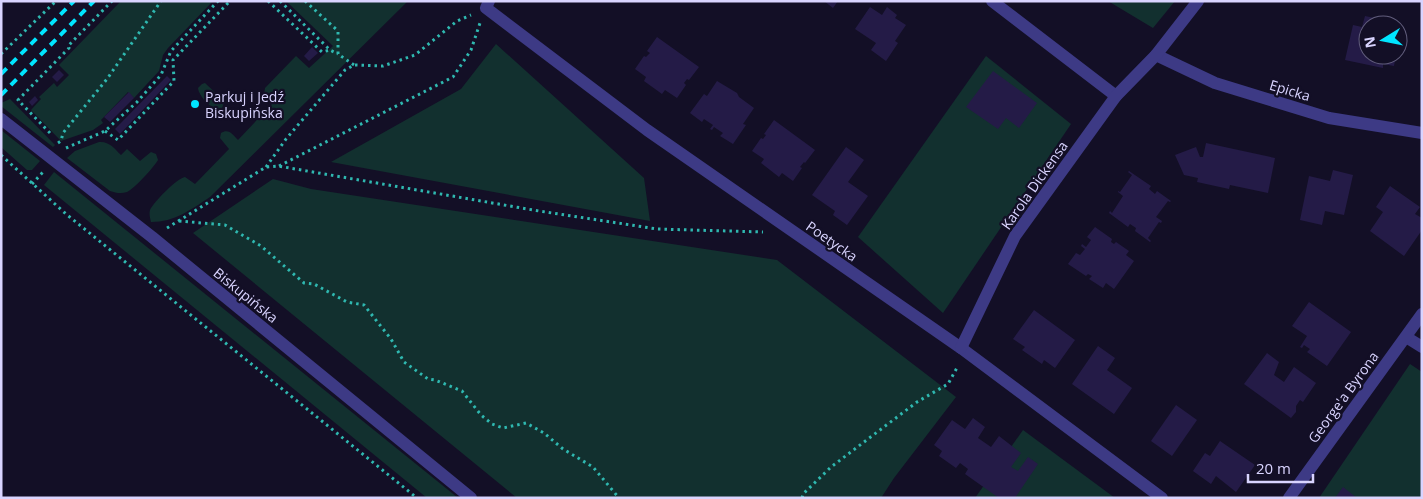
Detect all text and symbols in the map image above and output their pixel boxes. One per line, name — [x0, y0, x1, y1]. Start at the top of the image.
north arrow — [1358, 15, 1408, 65]
text: N — [1359, 35, 1380, 50]
street label: Epicka — [1267, 75, 1313, 105]
place label: Parkuj i Jedź Biskupińska — [205, 87, 284, 122]
marker: Parkuj i Jedź Biskupińska — [189, 98, 201, 110]
street label: Karola Dickensa — [996, 137, 1072, 233]
street label: Poetycka — [803, 216, 861, 266]
street label: Biskupińska — [210, 263, 282, 327]
street label: George'a Byrona — [1303, 347, 1383, 447]
scale bar — [1248, 452, 1313, 484]
text: 20 m — [1256, 458, 1291, 478]

